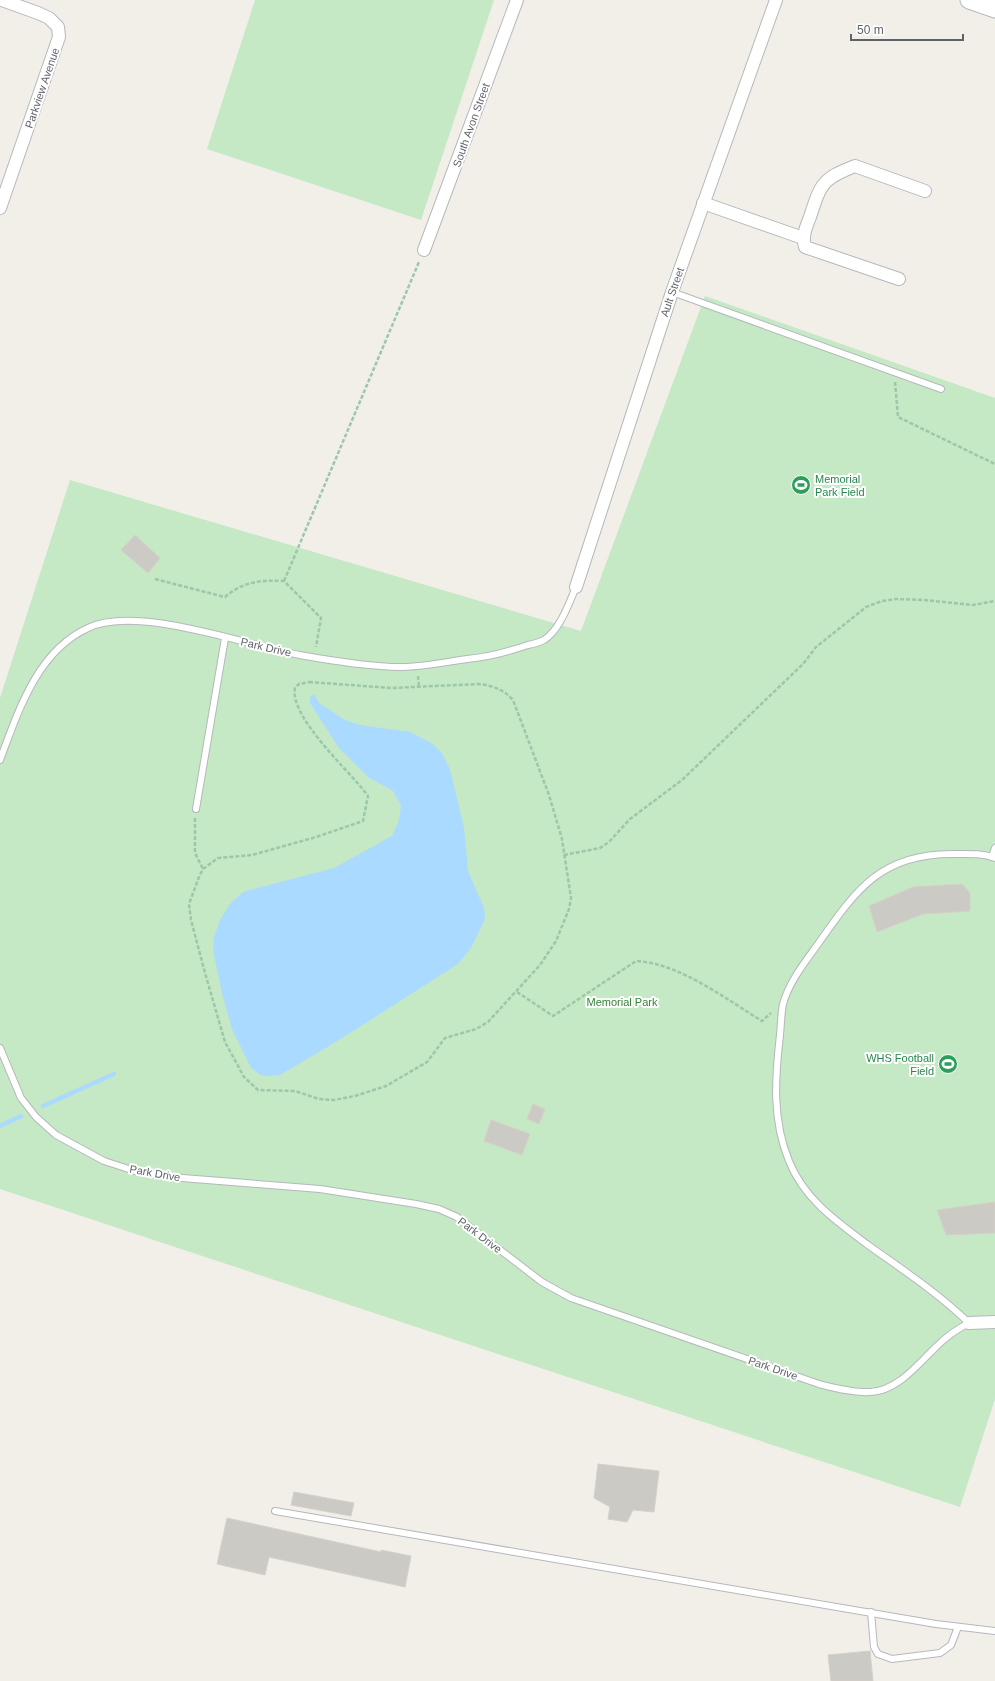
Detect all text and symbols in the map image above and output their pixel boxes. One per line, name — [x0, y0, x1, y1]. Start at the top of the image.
scale bar — [851, 16, 963, 42]
text: 50 m — [857, 23, 884, 37]
street label: Parkview Avenue — [23, 46, 61, 130]
street label: South Avon Street — [450, 81, 492, 169]
street label: Ault Street — [658, 266, 686, 318]
place label: Memorial Park Field — [815, 473, 865, 498]
sports icon: Memorial Park Field — [790, 474, 812, 496]
street label: Park Drive — [240, 635, 292, 659]
park label: Memorial Park — [587, 996, 658, 1008]
place label: WHS Football Field — [866, 1052, 934, 1077]
sports icon: WHS Football Field — [937, 1053, 959, 1075]
street label: Park Drive — [129, 1163, 181, 1183]
street label: Park Drive — [456, 1215, 504, 1255]
street label: Park Drive — [747, 1354, 799, 1382]

